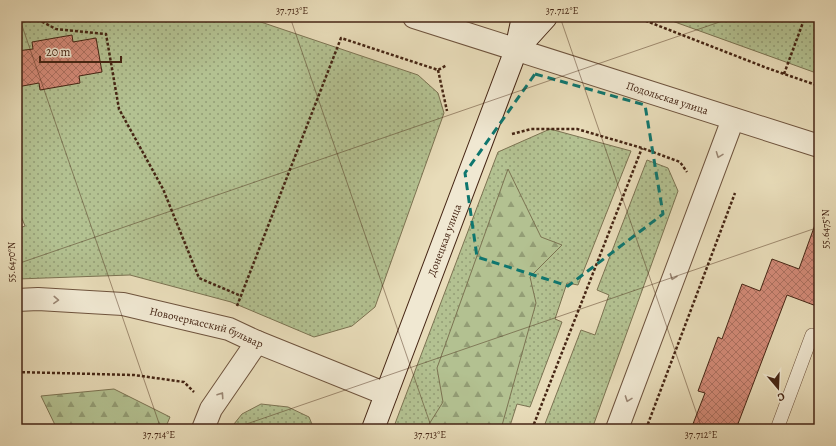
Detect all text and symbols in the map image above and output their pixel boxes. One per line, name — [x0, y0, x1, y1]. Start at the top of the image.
text: 37.713°E — [276, 4, 308, 17]
text: 37.712°E — [546, 4, 578, 17]
scale bar — [40, 38, 121, 64]
text: 20 m — [46, 44, 70, 60]
street label: Подольская улица — [624, 78, 711, 118]
one-way arrow — [715, 152, 723, 159]
street label: Донецкая улица — [424, 201, 465, 278]
text: 55.6475°N — [819, 209, 832, 249]
text: 55.6470°N — [5, 242, 18, 282]
one-way arrow — [670, 273, 678, 280]
one-way arrow — [53, 296, 59, 305]
street label: Новочеркасский бульвар — [148, 303, 266, 351]
north arrow — [758, 368, 798, 408]
text: С — [775, 389, 787, 405]
one-way arrow — [216, 392, 223, 399]
one-way arrow — [624, 395, 633, 402]
text: 37.714°E — [143, 428, 175, 441]
text: 37.713°E — [414, 428, 446, 441]
text: 37.712°E — [685, 428, 717, 441]

